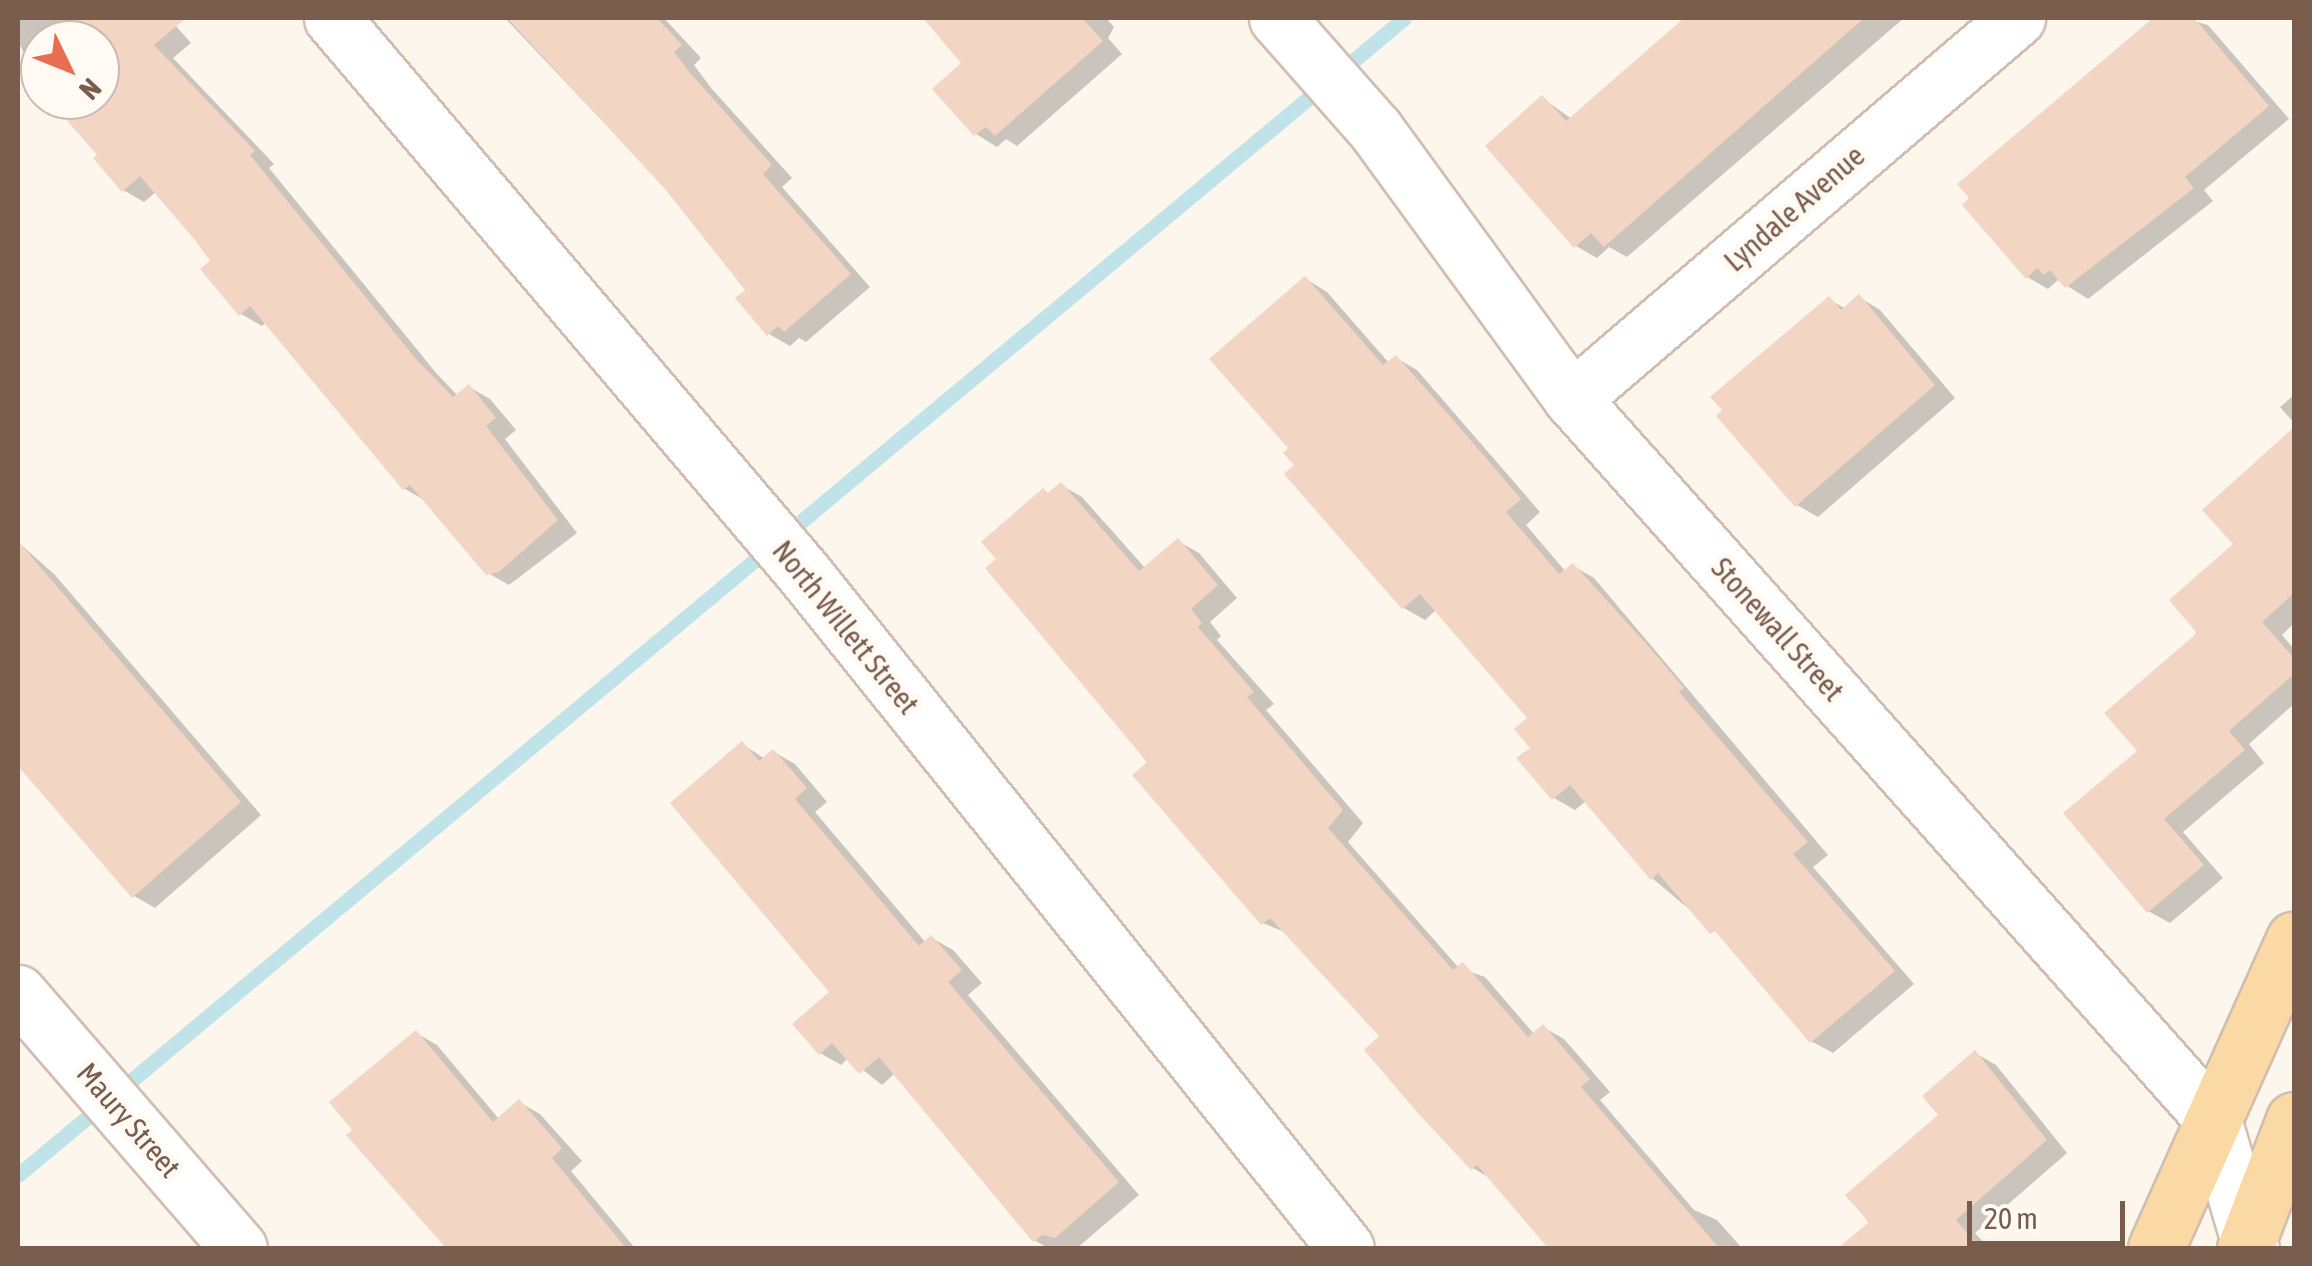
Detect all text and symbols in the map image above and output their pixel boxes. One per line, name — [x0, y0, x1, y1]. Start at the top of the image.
north arrow — [20, 20, 120, 120]
text: N — [73, 72, 108, 106]
street label: Lyndale Avenue — [1716, 137, 1872, 279]
street label: North Willett Street — [765, 533, 927, 721]
street label: Stonewall Street — [1704, 550, 1852, 708]
street label: Maury Street — [70, 1055, 188, 1185]
scale bar — [1972, 1181, 2130, 1243]
text: 20 m — [1984, 1201, 2038, 1235]

